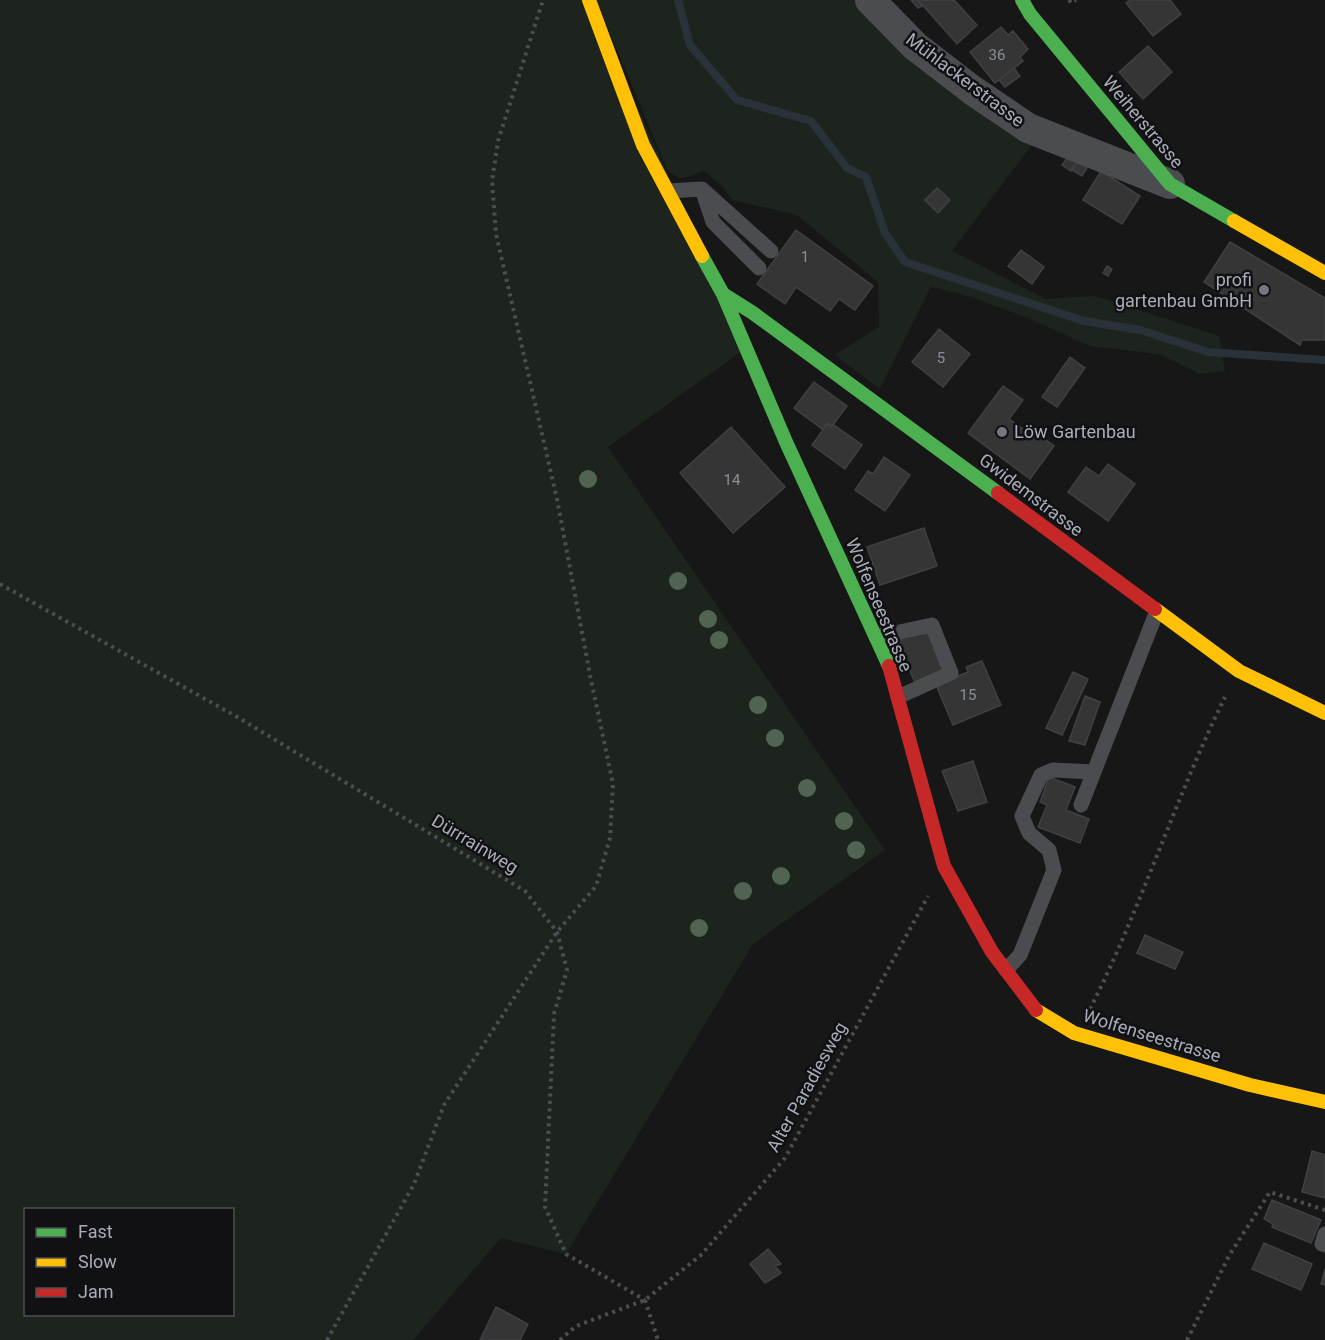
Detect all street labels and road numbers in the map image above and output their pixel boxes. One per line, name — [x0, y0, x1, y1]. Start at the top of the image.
street label: Mühlackerstrasse — [902, 28, 1029, 131]
street label: Weiherstrasse — [1099, 71, 1188, 172]
street label: Gwidemstrasse — [975, 449, 1087, 540]
street label: Wolfenseestrasse — [842, 535, 917, 675]
street label: Dürrrainweg — [428, 810, 522, 878]
street label: Wolfenseestrasse — [1081, 1005, 1224, 1066]
street label: Alter Paradiesweg — [762, 1018, 851, 1155]

